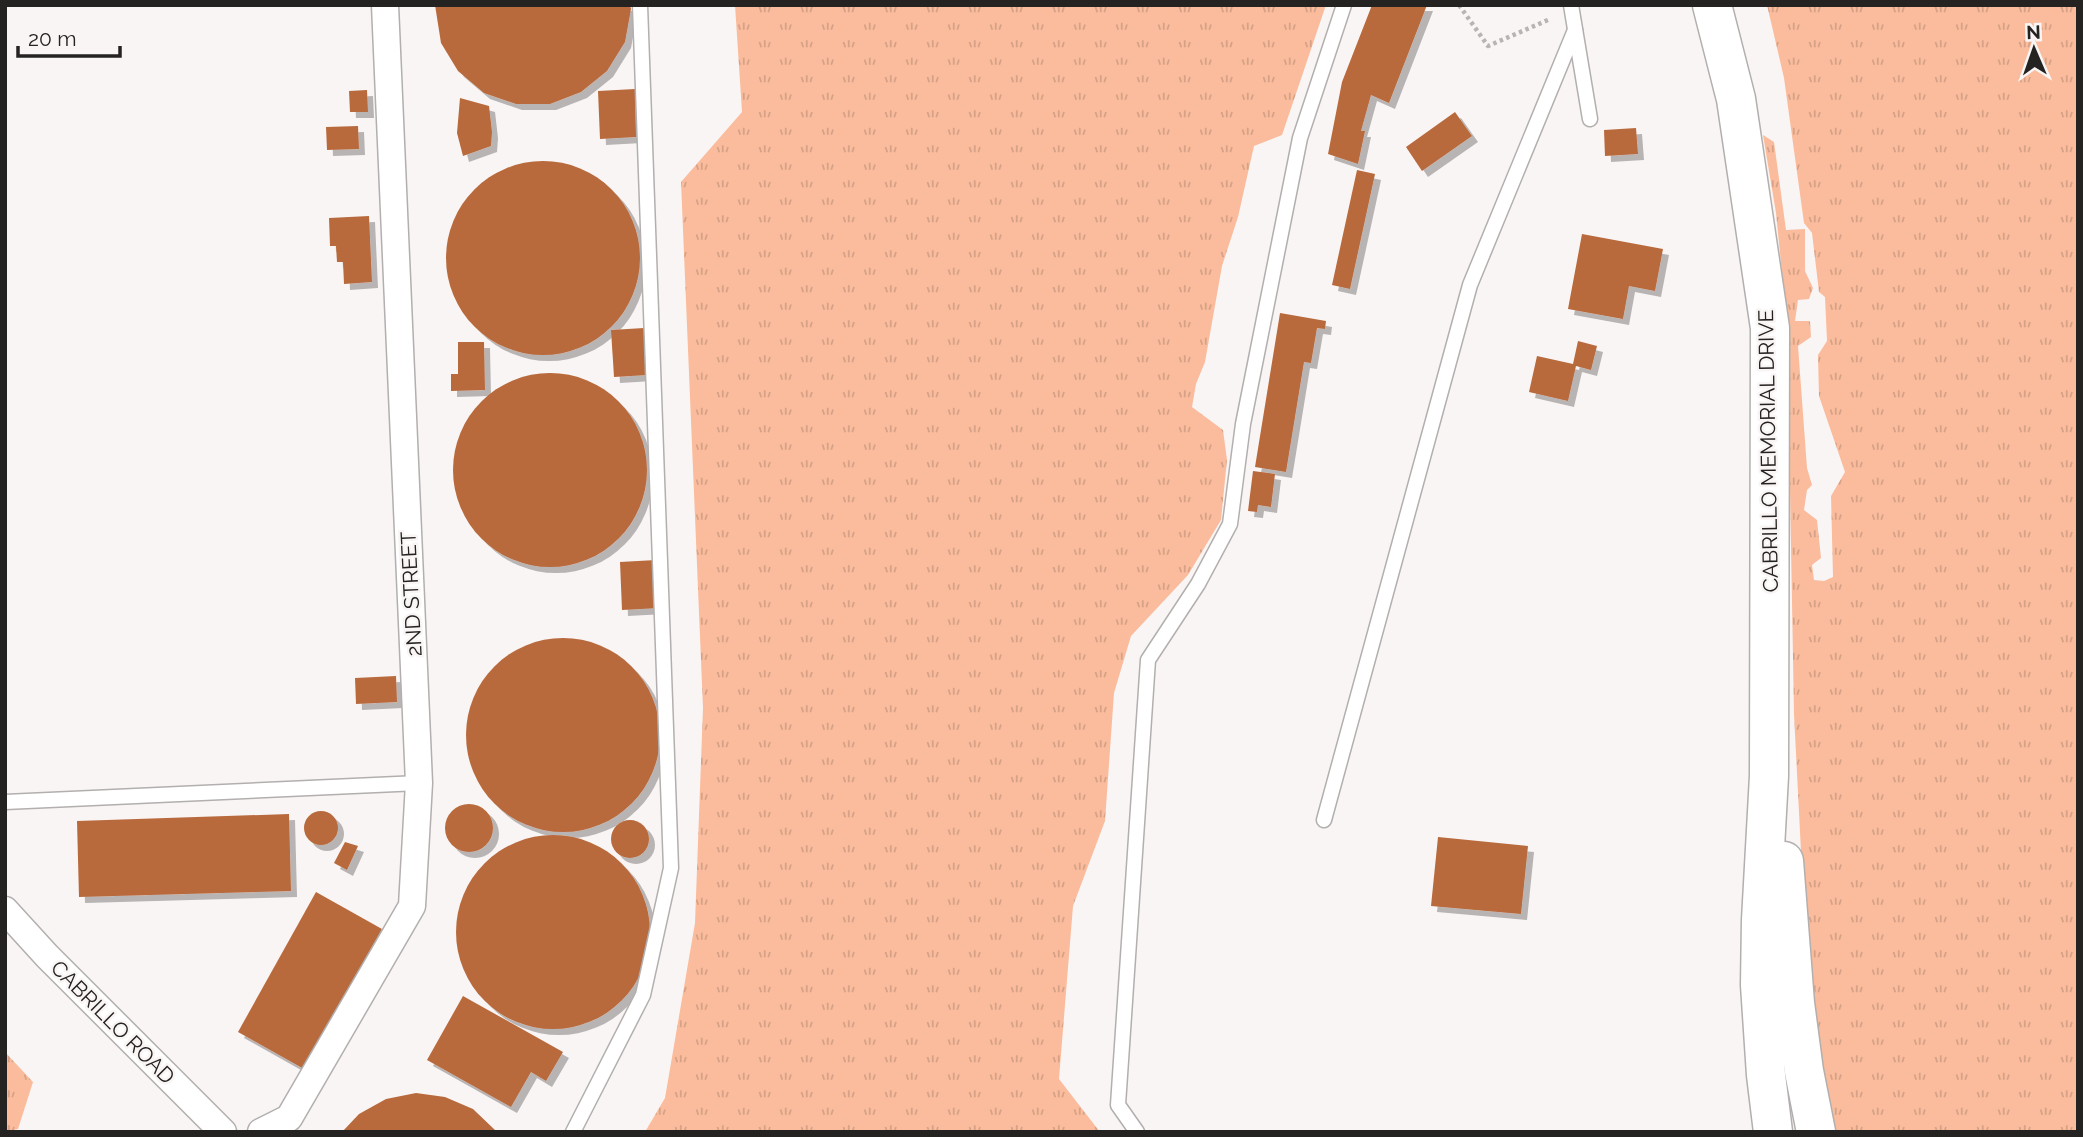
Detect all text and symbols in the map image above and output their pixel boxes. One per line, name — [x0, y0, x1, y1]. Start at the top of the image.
scale bar — [18, 14, 119, 58]
north arrow — [1999, 14, 2069, 84]
text: N — [2026, 21, 2041, 43]
text: 20 m — [28, 26, 76, 51]
street label: CABRILLO MEMORIAL DRIVE — [1753, 309, 1783, 593]
street label: 2ND STREET — [395, 531, 427, 657]
street label: CABRILLO ROAD — [46, 955, 180, 1089]

